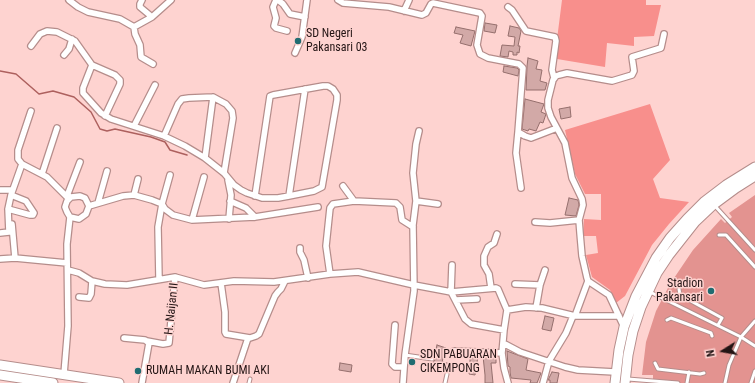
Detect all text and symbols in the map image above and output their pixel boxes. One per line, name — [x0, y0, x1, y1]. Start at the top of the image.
place label: SD Negeri Pakansari 03 — [306, 27, 368, 55]
marker: SD Negeri Pakansari 03 — [293, 36, 303, 46]
place label: Stadion Pakansari — [656, 277, 703, 305]
street label: H. Naijan II — [162, 282, 182, 336]
marker: Stadion Pakansari — [706, 286, 716, 296]
north arrow — [703, 331, 743, 371]
place label: SDN PABUARAN CIKEMPONG — [420, 348, 497, 376]
text: N — [704, 349, 718, 358]
marker: SDN PABUARAN CIKEMPONG — [407, 357, 417, 367]
place label: RUMAH MAKAN BUMI AKI — [146, 364, 270, 378]
marker: RUMAH MAKAN BUMI AKI — [133, 366, 143, 376]

